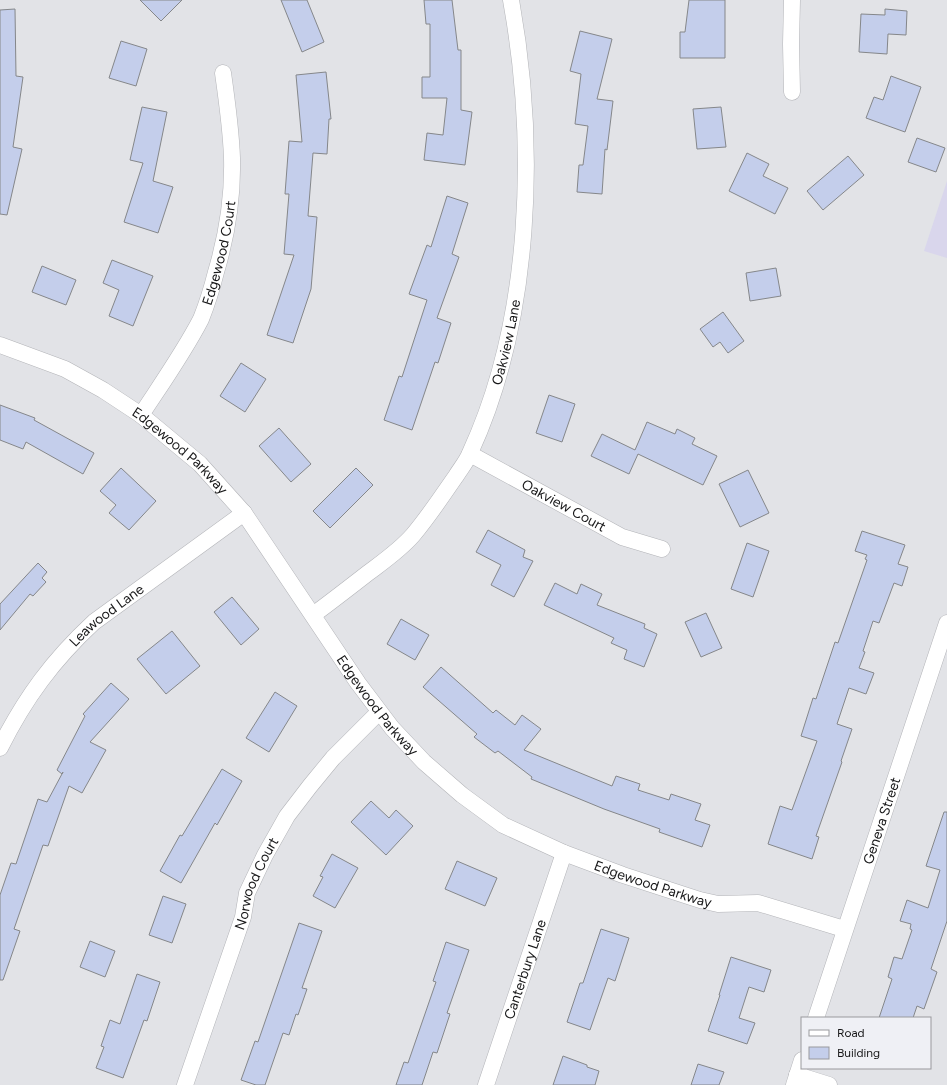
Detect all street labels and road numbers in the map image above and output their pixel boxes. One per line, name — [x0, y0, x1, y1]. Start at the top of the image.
street label: Edgewood Court — [199, 200, 239, 308]
street label: Oakview Lane — [488, 298, 524, 387]
street label: Edgewood Parkway — [129, 404, 231, 498]
street label: Oakview Court — [519, 476, 609, 536]
street label: Leawood Lane — [66, 581, 147, 650]
street label: Edgewood Parkway — [333, 652, 422, 760]
street label: Geneva Street — [860, 775, 904, 866]
street label: Norwood Court — [231, 834, 282, 932]
street label: Edgewood Parkway — [592, 857, 714, 911]
street label: Canterbury Lane — [501, 917, 550, 1022]

